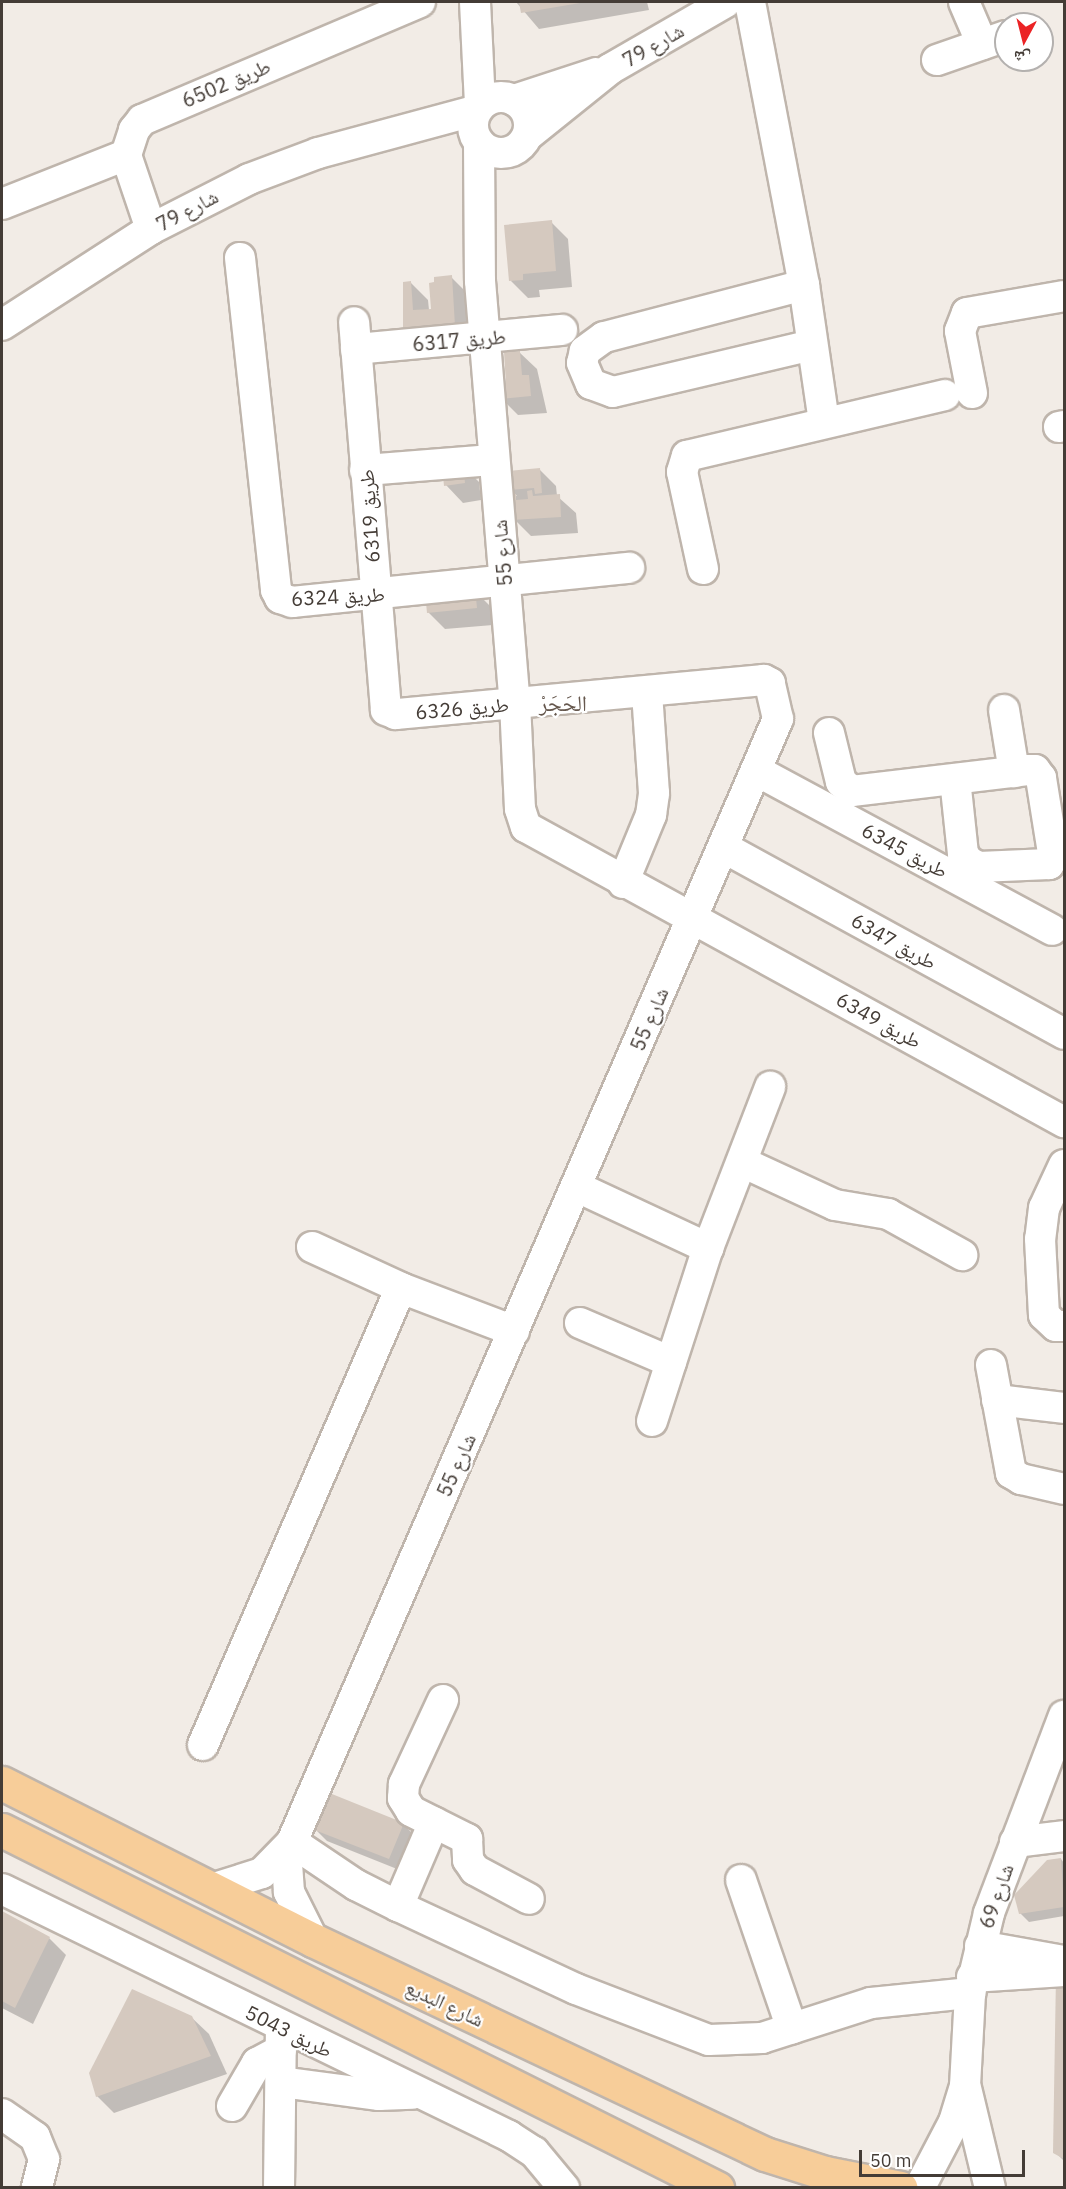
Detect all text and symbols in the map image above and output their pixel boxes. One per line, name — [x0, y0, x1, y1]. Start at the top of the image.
north arrow — [994, 12, 1054, 72]
street label: شارع 79 — [618, 18, 688, 72]
text: ش — [1012, 47, 1032, 69]
street label: طريق 6502 — [178, 54, 274, 112]
street label: شارع 79 — [152, 184, 222, 236]
street label: طريق 6317 — [411, 324, 507, 356]
street label: طريق 6319 — [354, 468, 384, 564]
street label: شارع 55 — [487, 519, 517, 587]
street label: طريق 6324 — [291, 582, 385, 610]
district label: الحَجَرْ — [539, 690, 587, 716]
street label: طريق 6326 — [414, 692, 510, 724]
street label: طريق 6345 — [858, 817, 952, 883]
street label: طريق 6347 — [847, 908, 941, 974]
street label: شارع 55 — [625, 984, 673, 1054]
street label: طريق 6349 — [832, 987, 926, 1053]
street label: شارع 55 — [431, 1430, 481, 1500]
street label: شارع 69 — [974, 1861, 1018, 1931]
street label: شارع البديع — [402, 1974, 488, 2032]
street label: طريق 5043 — [242, 2000, 336, 2062]
scale bar — [862, 2138, 1028, 2176]
text: 50 m — [870, 2149, 912, 2172]

